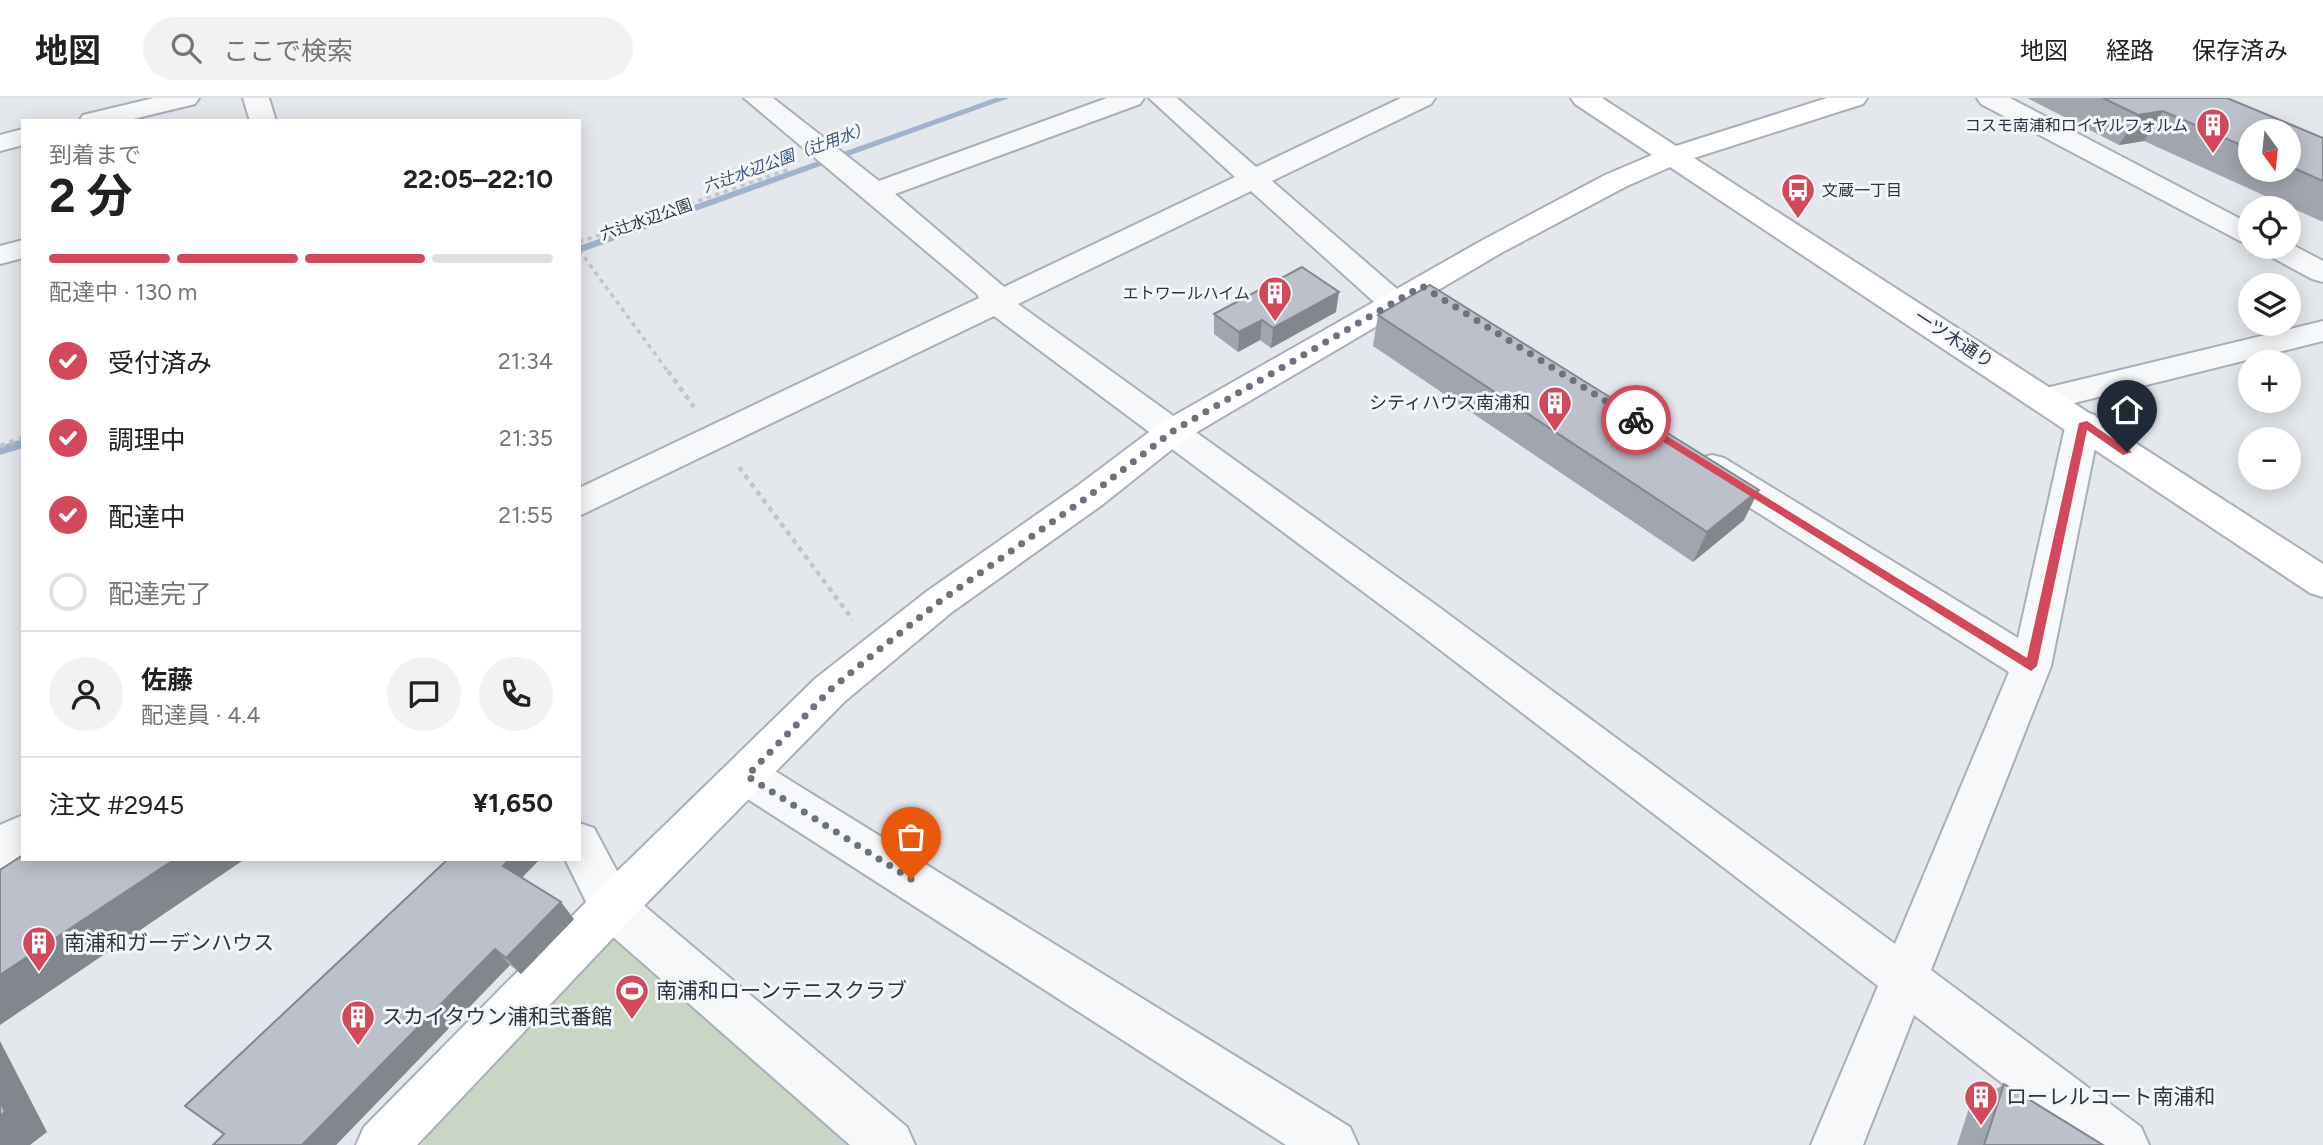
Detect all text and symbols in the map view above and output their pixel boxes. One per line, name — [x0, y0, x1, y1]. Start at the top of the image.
search box — [143, 17, 633, 80]
icon: search — [167, 29, 205, 67]
text: 地図 — [35, 31, 101, 70]
text: ここで検索 — [223, 35, 353, 67]
text: 地図 — [2020, 36, 2068, 65]
text: 経路 — [2106, 36, 2154, 65]
text: 保存済み — [2192, 36, 2288, 65]
building icon: コスモ南浦和ロイヤルフォルム — [2194, 106, 2232, 155]
place label: コスモ南浦和ロイヤルフォルム — [1965, 116, 2188, 135]
water label: 六辻水辺公園（辻用水） — [700, 118, 872, 196]
north arrow — [2238, 119, 2301, 182]
map controls — [2238, 119, 2301, 490]
text: 到着まで — [49, 141, 141, 169]
text: 22:05–22:10 — [403, 163, 553, 195]
text: 2 分 — [49, 168, 133, 224]
bus stop icon: 文蔵一丁目 — [1779, 171, 1817, 220]
place label: 文蔵一丁目 — [1822, 181, 1902, 200]
street label: 六辻水辺公園 — [598, 195, 695, 244]
button: locate — [2238, 196, 2301, 259]
button: layers — [2238, 273, 2301, 336]
building icon: エトワールハイム — [1256, 274, 1294, 323]
text: 配達中 · 130 m — [49, 278, 197, 306]
place label: エトワールハイム — [1123, 284, 1250, 303]
street label: 一ツ木通り — [1910, 305, 1998, 373]
icon: check — [49, 342, 87, 380]
text: 受付済み — [108, 347, 212, 379]
text: 21:34 — [498, 347, 553, 375]
button: + — [2238, 350, 2301, 413]
pin — [2097, 380, 2157, 452]
building icon: シティハウス南浦和 — [1536, 384, 1574, 433]
courier — [1601, 385, 1671, 455]
icon: home — [2108, 391, 2146, 429]
place label: シティハウス南浦和 — [1369, 392, 1530, 414]
icon: bike — [1617, 401, 1655, 439]
icon: check — [49, 419, 87, 457]
text: 調理中 — [108, 424, 186, 456]
text: 21:35 — [499, 424, 553, 452]
button: − — [2238, 427, 2301, 490]
icon: check — [49, 496, 87, 534]
text: 配達中 — [108, 501, 186, 533]
text: 21:55 — [498, 501, 553, 529]
text: 配達完了 — [108, 578, 212, 610]
button: person — [49, 657, 123, 731]
button: chat — [387, 657, 461, 731]
button: phone — [479, 657, 553, 731]
text: 佐藤 — [141, 664, 193, 696]
text: 配達員 · 4.4 — [141, 701, 261, 729]
text: ¥1,650 — [473, 787, 553, 819]
text: 注文 #2945 — [49, 789, 184, 821]
pin — [881, 807, 941, 879]
icon: bag — [892, 818, 930, 856]
building icon: 南浦和ガーデンハウス — [20, 924, 58, 973]
place label: 南浦和ガーデンハウス — [64, 930, 274, 955]
sports icon: 南浦和ローンテニスクラブ — [613, 972, 651, 1021]
place label: 南浦和ローンテニスクラブ — [656, 978, 907, 1003]
building icon: スカイタウン浦和弐番館 — [339, 998, 377, 1047]
place label: スカイタウン浦和弐番館 — [382, 1004, 612, 1029]
building icon: ローレルコート南浦和 — [1962, 1078, 2000, 1127]
place label: ローレルコート南浦和 — [2006, 1084, 2216, 1109]

